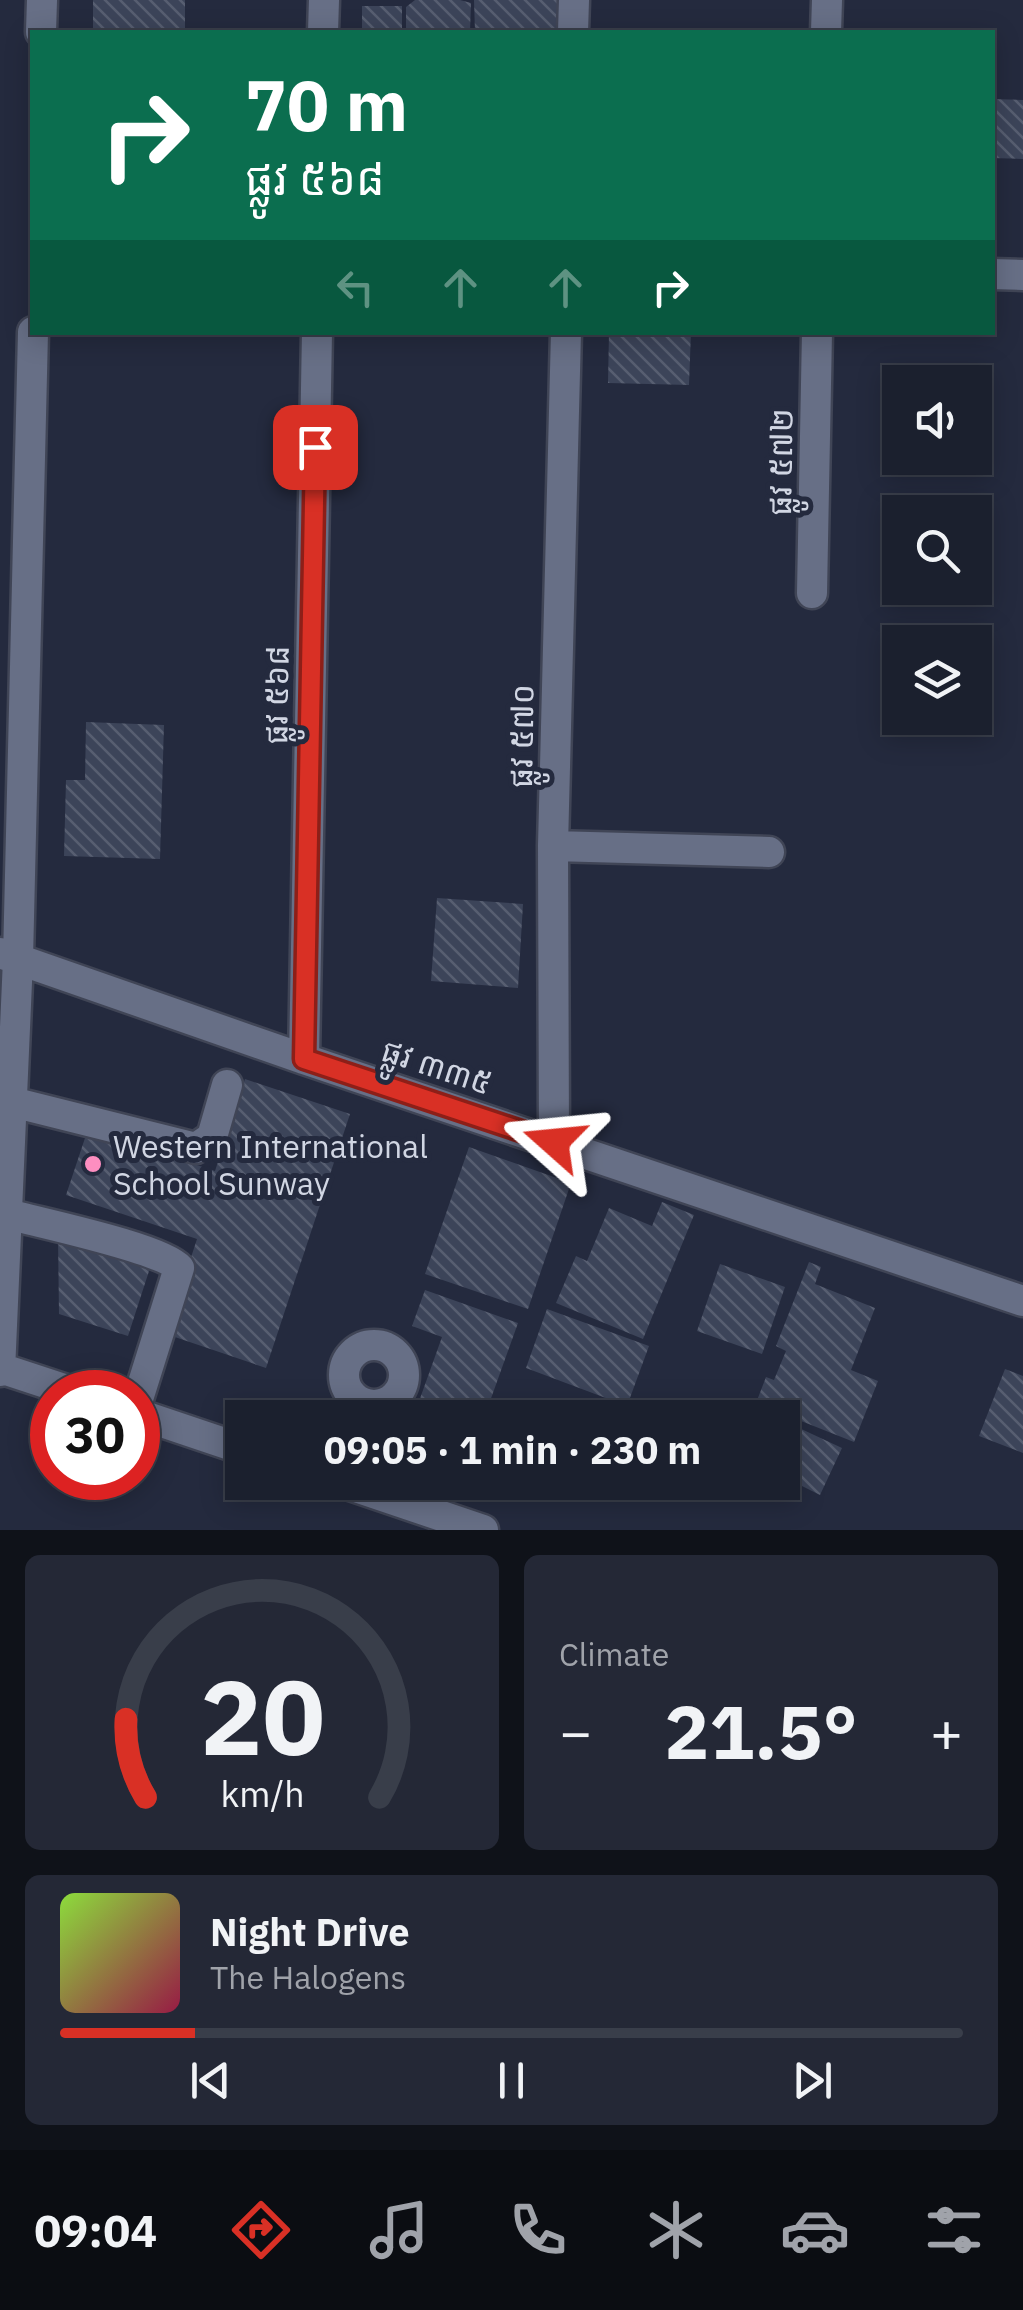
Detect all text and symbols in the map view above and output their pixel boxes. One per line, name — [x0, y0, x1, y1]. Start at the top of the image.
text: 70 m — [245, 59, 408, 150]
icon: right — [80, 70, 210, 200]
text: ផ្លូវ ៥៦៨ — [245, 149, 385, 207]
icon: left — [328, 260, 383, 315]
icon: ahead — [433, 260, 488, 315]
icon: ahead — [538, 260, 593, 315]
icon: right — [643, 260, 698, 315]
map controls — [882, 365, 992, 735]
button: sound — [882, 365, 992, 475]
pin — [273, 405, 358, 490]
street label: ផ្លូវ ៥៧២ — [758, 408, 810, 516]
icon: arrive — [288, 420, 343, 475]
button: search — [882, 495, 992, 605]
button: layers — [882, 625, 992, 735]
street label: ផ្លូវ ៥៦៨ — [254, 645, 306, 745]
street label: ផ្លូវ ៥៧០ — [499, 684, 551, 788]
street label: ផ្លូវ ៣៣៥ — [374, 1028, 498, 1112]
position arrow — [502, 1090, 606, 1194]
place label: Western International School Sunway — [113, 1125, 428, 1204]
marker: Western International School Sunway — [82, 1153, 104, 1175]
speed limit sign: 30 — [30, 1370, 160, 1500]
text: 09:05 · 1 min · 230 m — [324, 1425, 701, 1474]
text: Climate — [559, 1633, 669, 1675]
text: 20 — [200, 1648, 324, 1784]
text: 21.5° — [664, 1682, 858, 1780]
text: − — [559, 1696, 592, 1767]
text: + — [930, 1696, 963, 1767]
text: km/h — [220, 1770, 304, 1817]
text: Night Drive — [210, 1907, 410, 1956]
text: The Halogens — [210, 1956, 406, 1998]
icon: previous — [183, 2053, 238, 2108]
icon: pause — [484, 2053, 539, 2108]
icon: next — [785, 2053, 840, 2108]
icon: directions — [226, 2195, 296, 2265]
icon: music — [364, 2195, 434, 2265]
icon: phone — [503, 2195, 573, 2265]
icon: climate — [641, 2195, 711, 2265]
icon: car — [780, 2195, 850, 2265]
icon: filters — [919, 2195, 989, 2265]
text: 09:04 — [34, 2201, 157, 2259]

